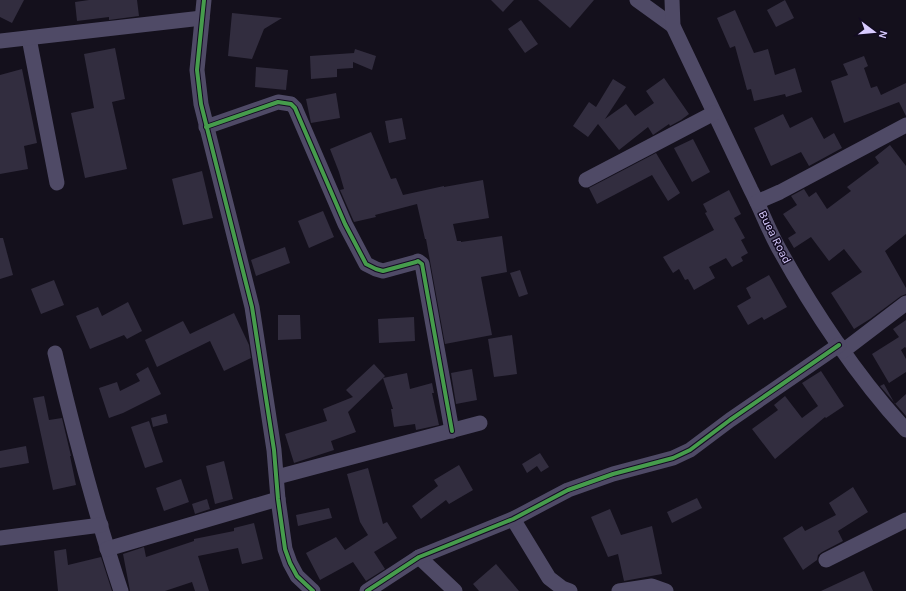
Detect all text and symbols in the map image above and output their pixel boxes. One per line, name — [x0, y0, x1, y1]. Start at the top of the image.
north arrow — [854, 12, 894, 52]
text: N — [876, 29, 890, 40]
street label: Buea Road — [756, 208, 794, 266]

